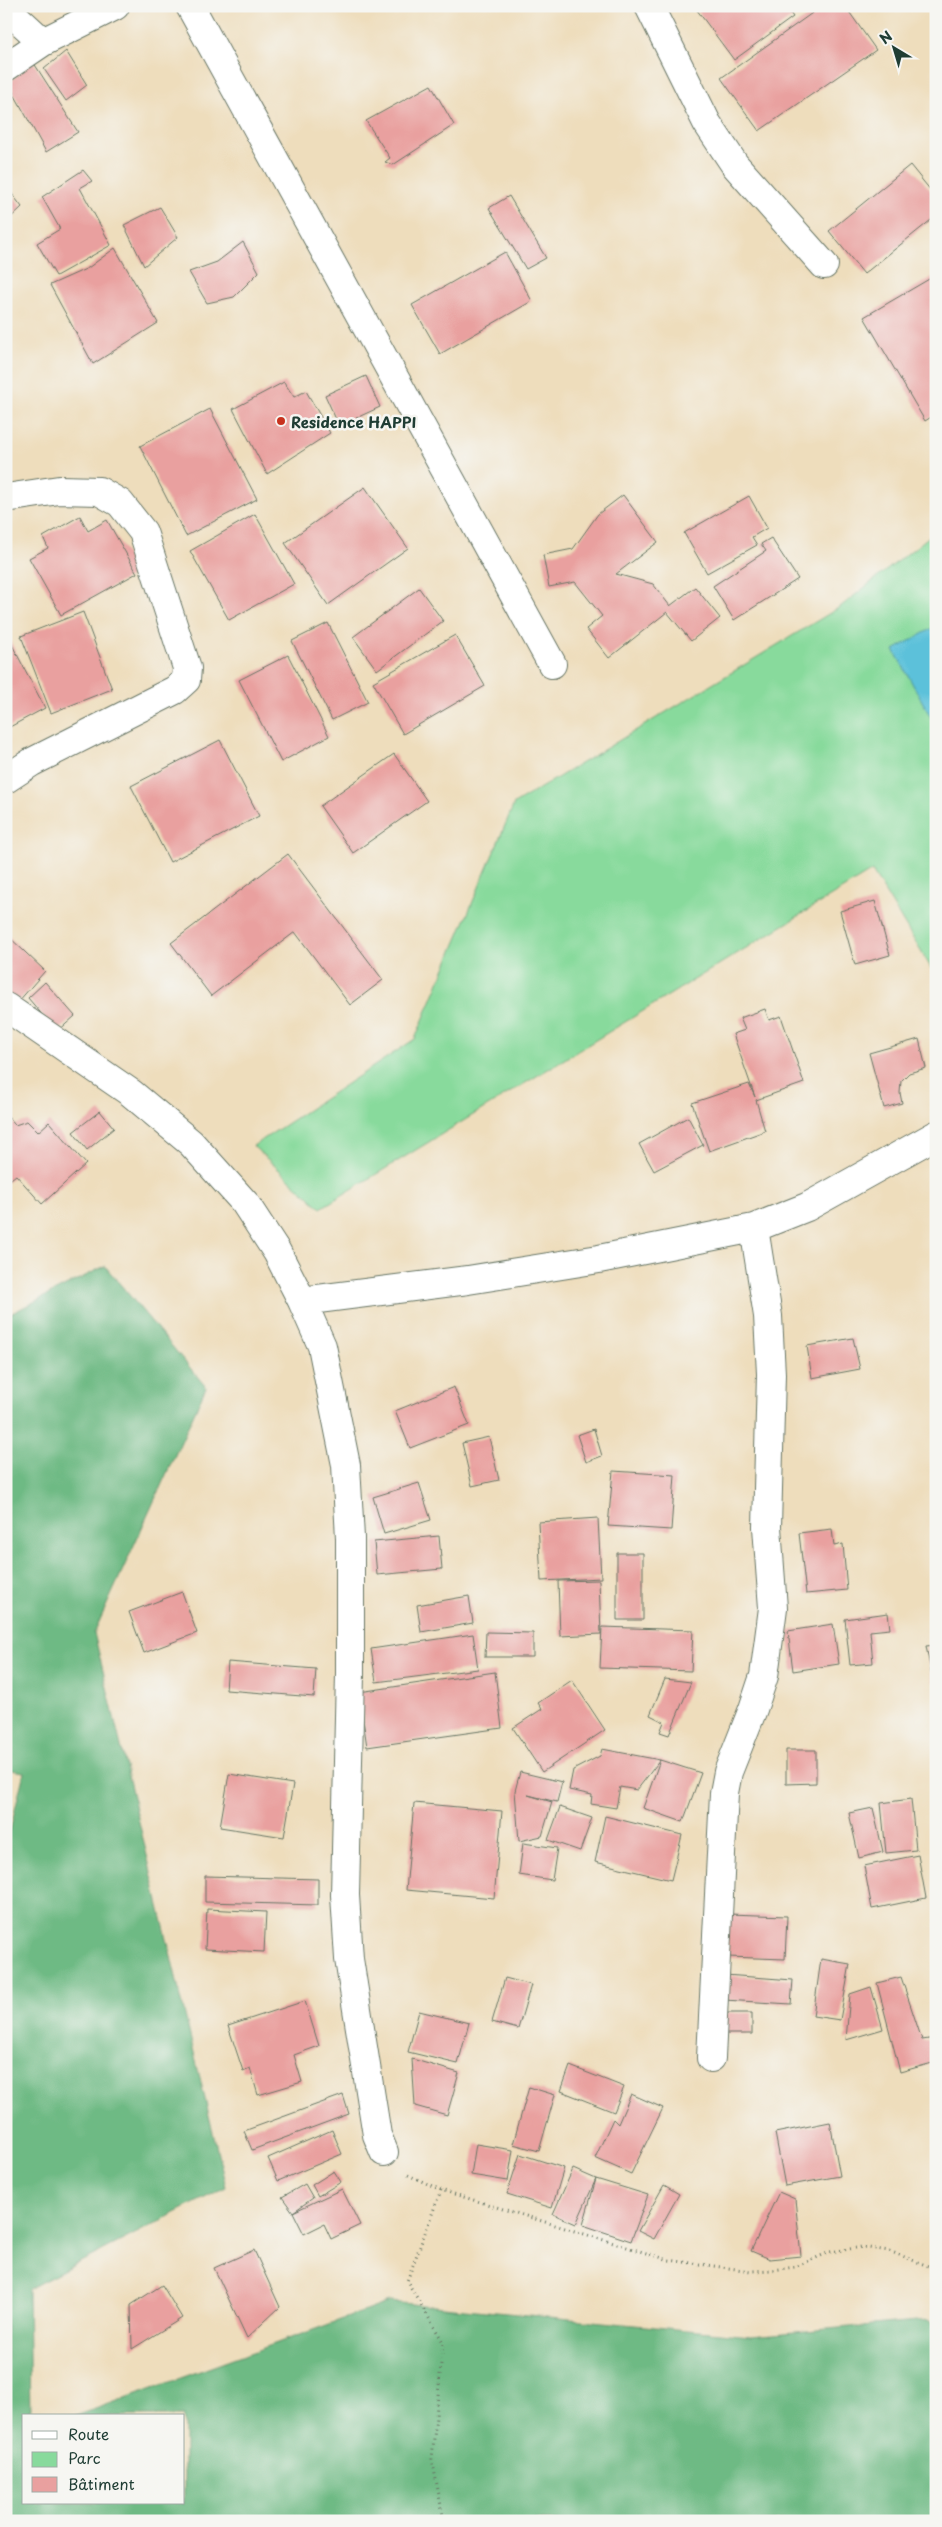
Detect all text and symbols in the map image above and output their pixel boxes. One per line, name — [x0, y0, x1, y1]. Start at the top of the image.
north arrow — [870, 22, 920, 72]
text: N — [875, 26, 897, 49]
place label: Residence HAPPI — [291, 410, 416, 433]
marker: Residence HAPPI — [275, 415, 287, 427]
legend — [22, 2414, 185, 2504]
text: Route — [68, 2422, 109, 2445]
text: Parc — [68, 2446, 101, 2469]
text: Bâtiment — [68, 2472, 135, 2495]

